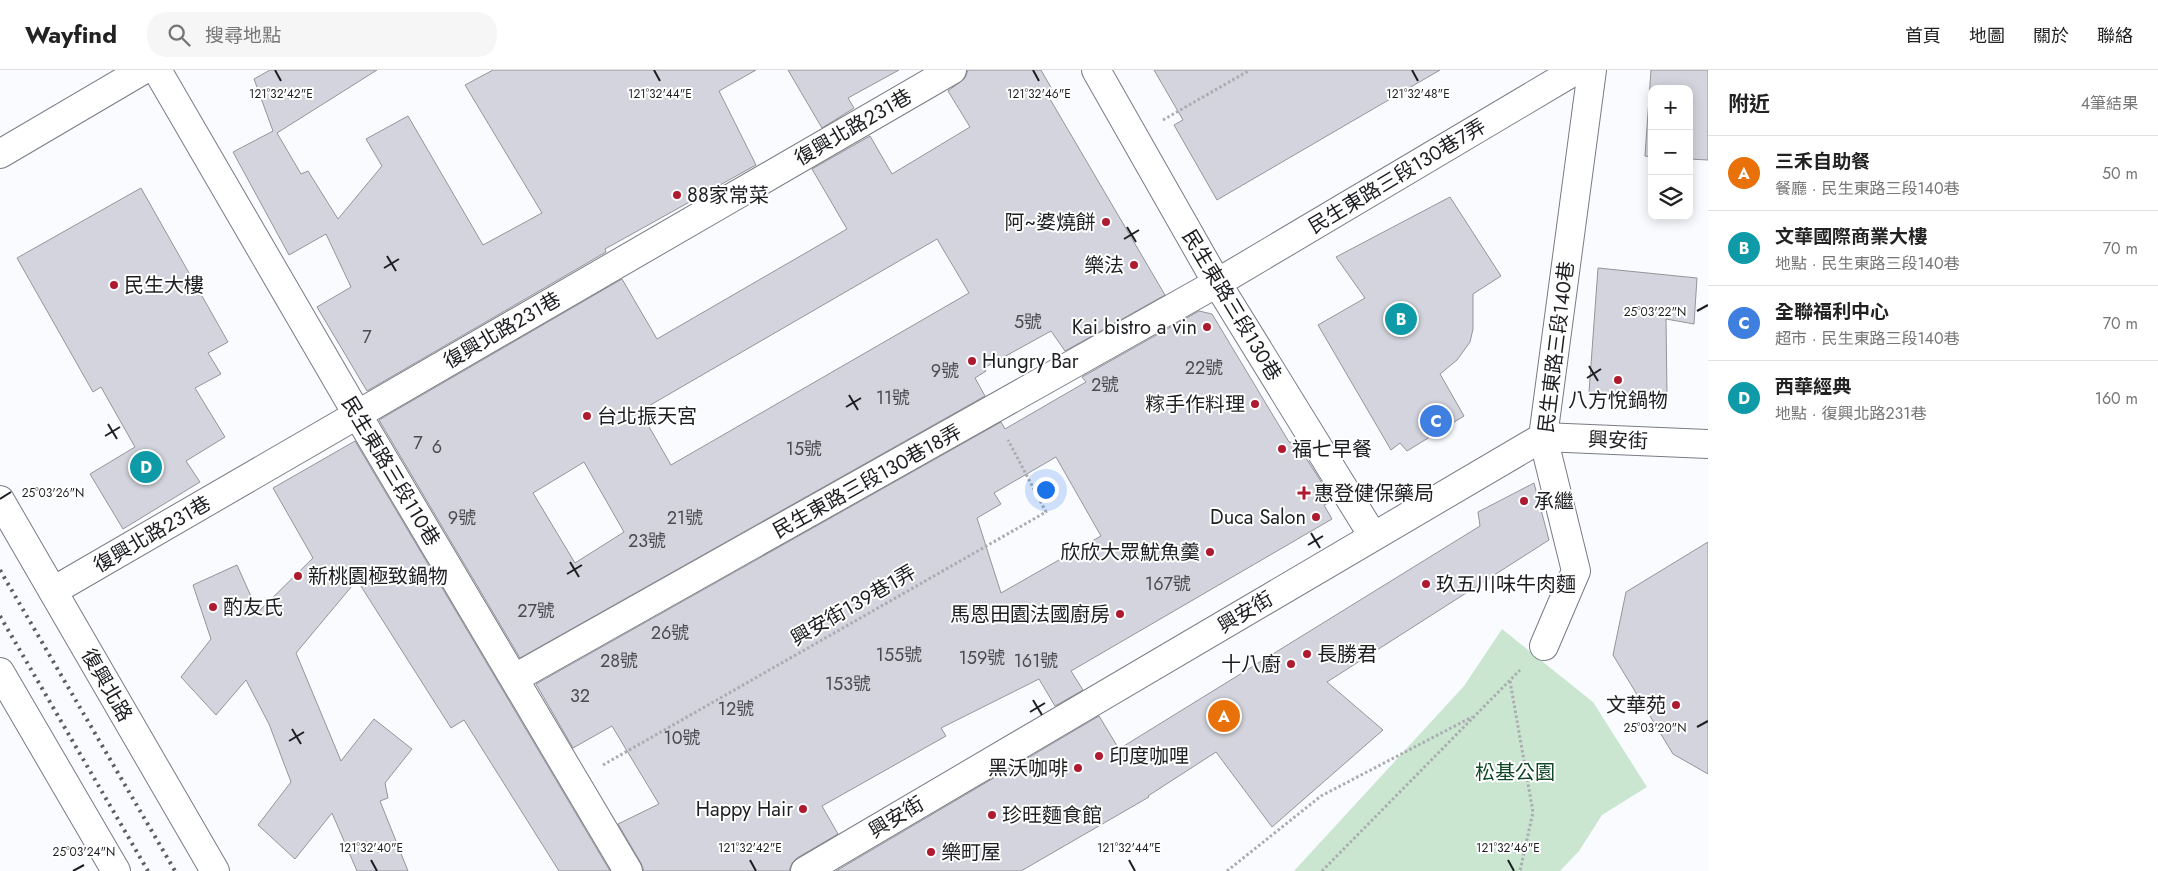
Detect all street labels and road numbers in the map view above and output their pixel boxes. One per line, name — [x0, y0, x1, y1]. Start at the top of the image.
street label: 復興北路231巷 — [789, 82, 917, 173]
street label: 民生東路三段130巷7弄 — [1303, 112, 1491, 241]
street label: 民生東路三段130巷 — [1175, 224, 1288, 386]
street label: 民生東路三段140巷 — [1532, 260, 1581, 435]
street label: 復興北路231巷 — [438, 285, 566, 376]
street label: 民生東路三段110巷 — [334, 391, 447, 552]
street label: 民生東路三段130巷18弄 — [768, 417, 967, 545]
street label: 興安街 — [1587, 425, 1648, 456]
street label: 復興北路231巷 — [88, 489, 216, 580]
street label: 興安街139巷1弄 — [785, 558, 921, 653]
street label: 興安街 — [1212, 585, 1278, 640]
street label: 復興北路 — [74, 643, 139, 727]
street label: 興安街 — [863, 790, 929, 845]

